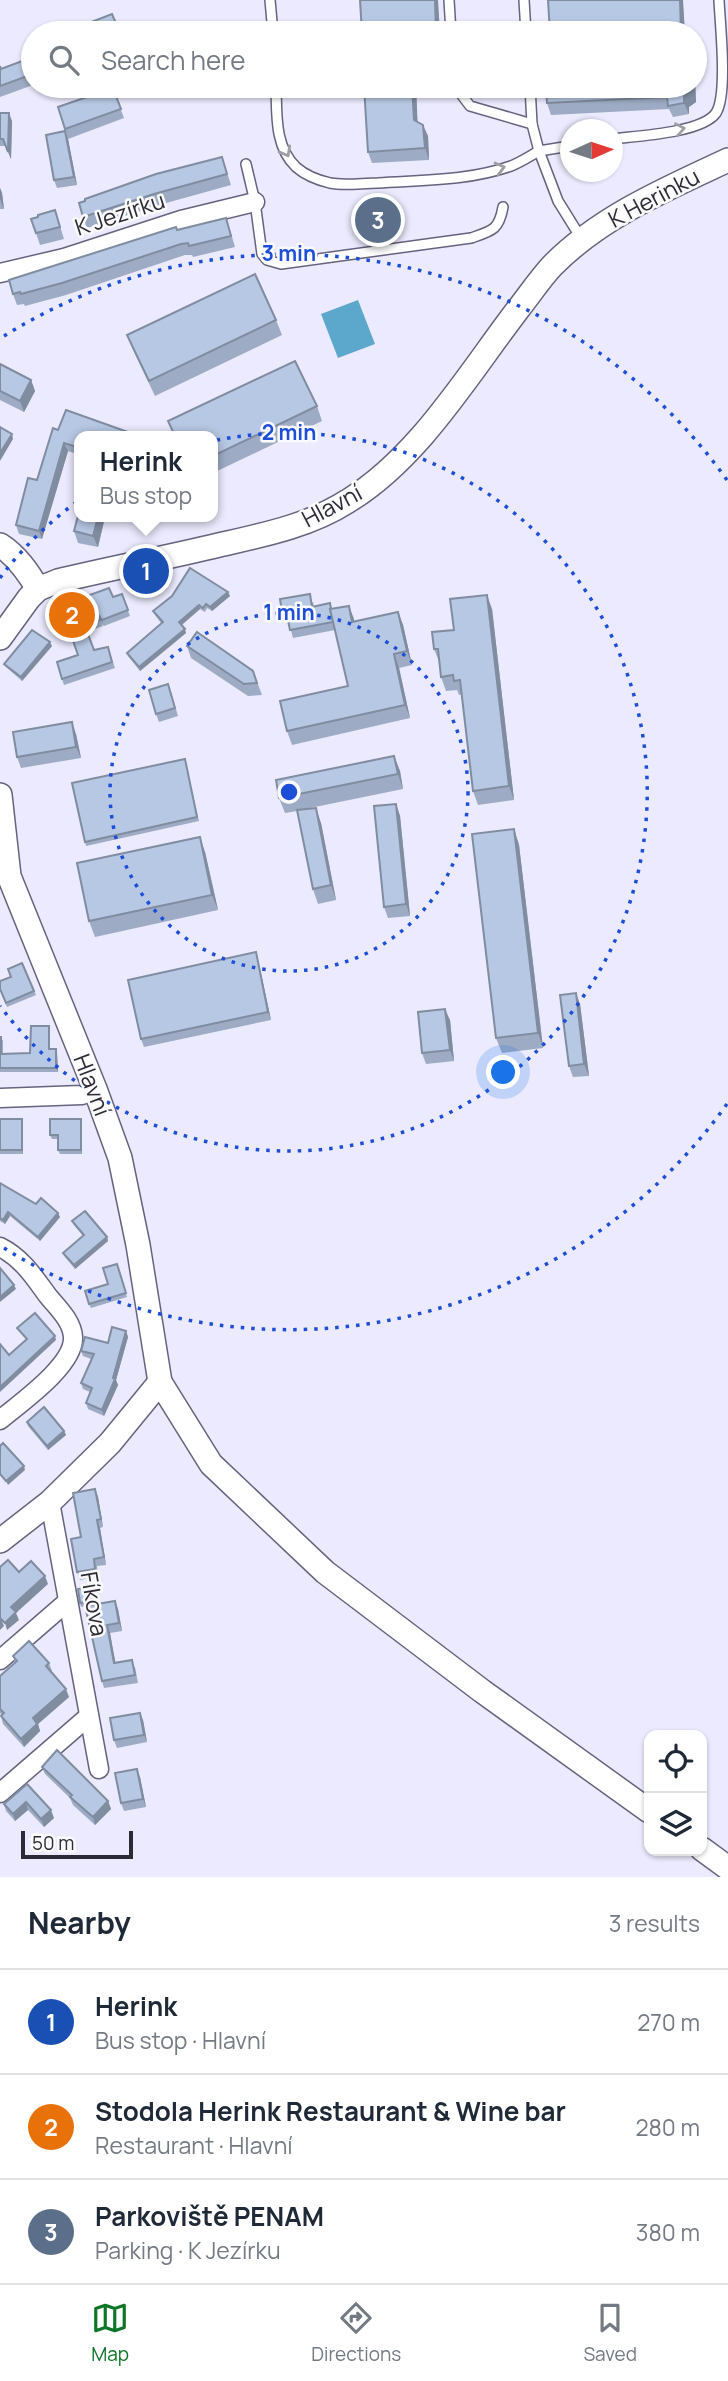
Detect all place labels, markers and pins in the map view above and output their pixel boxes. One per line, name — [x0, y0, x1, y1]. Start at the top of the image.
pin: 3 — [355, 194, 401, 246]
pin: 1 — [123, 545, 169, 597]
pin: 2 — [49, 589, 95, 641]
centre of rings — [277, 780, 301, 804]

